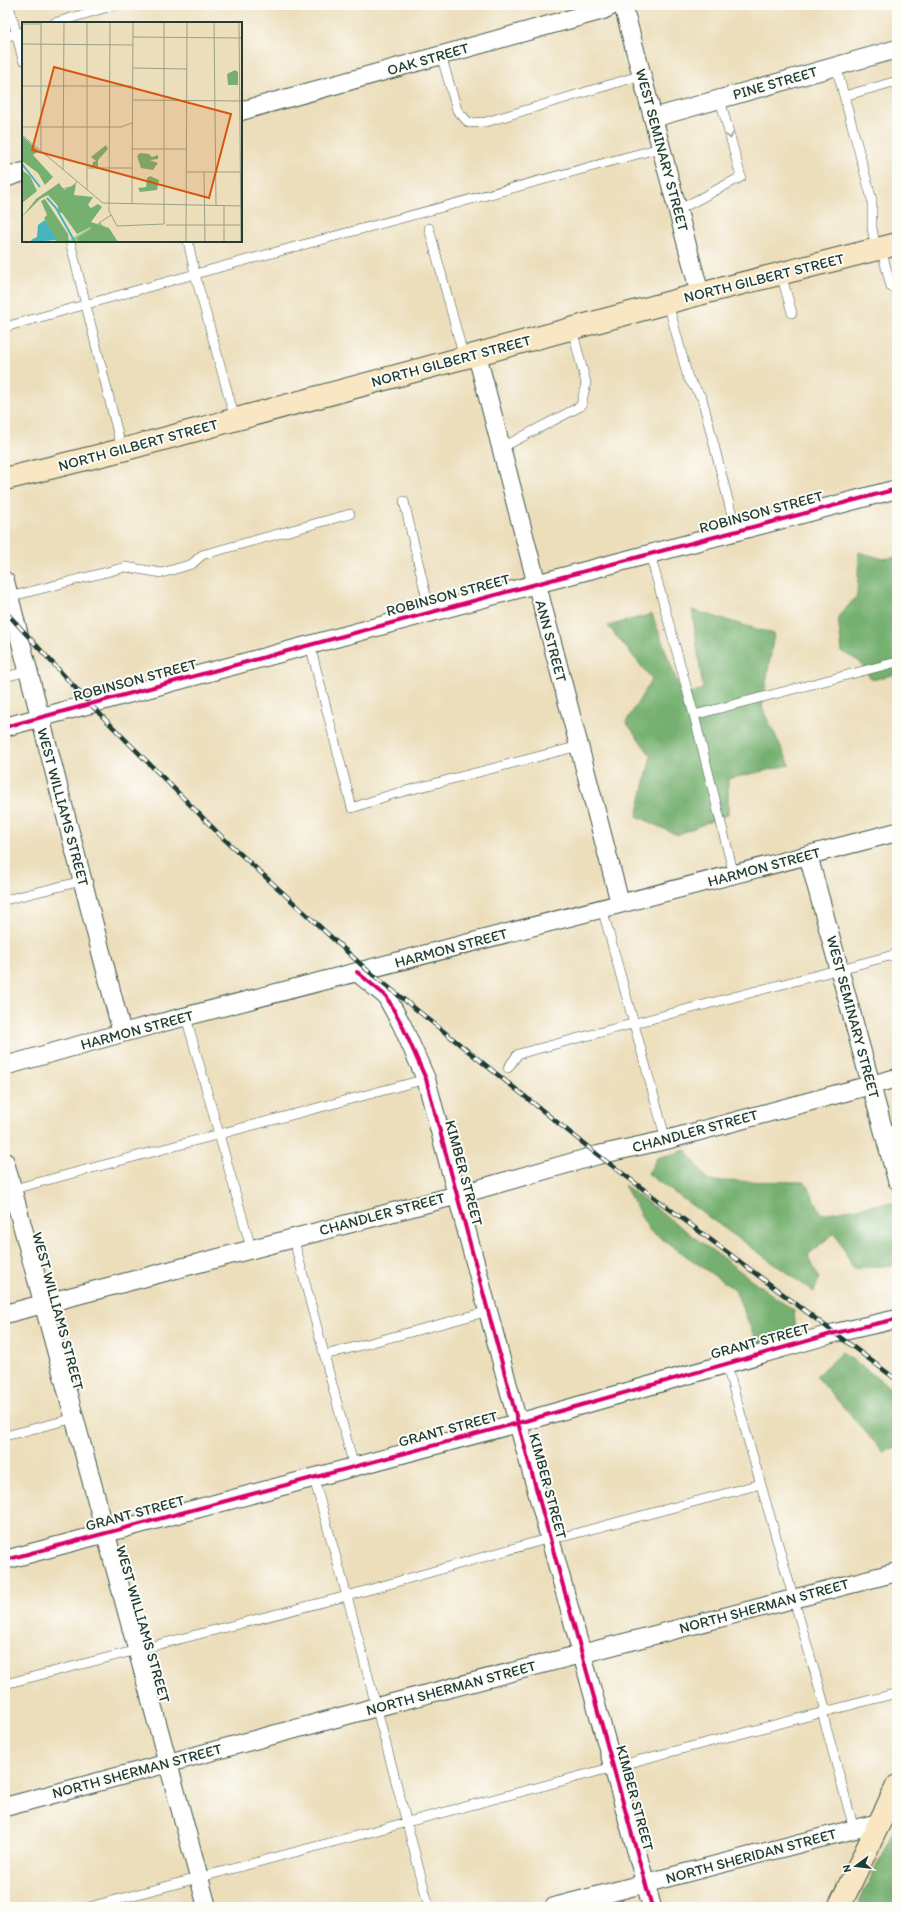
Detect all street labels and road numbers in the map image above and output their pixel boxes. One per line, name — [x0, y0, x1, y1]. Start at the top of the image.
street label: OAK STREET — [385, 39, 472, 79]
street label: PINE STREET — [731, 62, 820, 104]
street label: WEST SEMINARY STREET — [632, 67, 693, 234]
street label: NORTH GILBERT STREET — [682, 249, 847, 307]
street label: NORTH GILBERT STREET — [369, 331, 533, 391]
street label: NORTH GILBERT STREET — [56, 415, 220, 475]
street label: ROBINSON STREET — [697, 487, 825, 537]
street label: ROBINSON STREET — [384, 570, 512, 620]
street label: ANN STREET — [531, 598, 571, 685]
street label: ROBINSON STREET — [71, 655, 199, 705]
street label: WEST WILLIAMS STREET — [33, 726, 93, 889]
street label: HARMON STREET — [706, 843, 823, 891]
street label: HARMON STREET — [393, 924, 510, 972]
street label: WEST SEMINARY STREET — [823, 934, 884, 1101]
street label: HARMON STREET — [79, 1006, 196, 1054]
street label: CHANDLER STREET — [630, 1105, 760, 1156]
street label: KIMBER STREET — [441, 1118, 487, 1228]
street label: CHANDLER STREET — [317, 1188, 447, 1239]
street label: WEST WILLIAMS STREET — [28, 1230, 88, 1393]
street label: GRANT STREET — [708, 1319, 812, 1363]
street label: GRANT STREET — [396, 1407, 500, 1451]
street label: KIMBER STREET — [525, 1431, 571, 1541]
street label: GRANT STREET — [83, 1491, 187, 1535]
street label: WEST WILLIAMS STREET — [112, 1543, 174, 1705]
street label: NORTH SHERMAN STREET — [677, 1575, 851, 1637]
street label: NORTH SHERMAN STREET — [364, 1657, 538, 1719]
street label: NORTH SHERMAN STREET — [50, 1740, 224, 1802]
street label: KIMBER STREET — [612, 1743, 658, 1853]
street label: NORTH SHERIDAN STREET — [664, 1824, 839, 1888]

